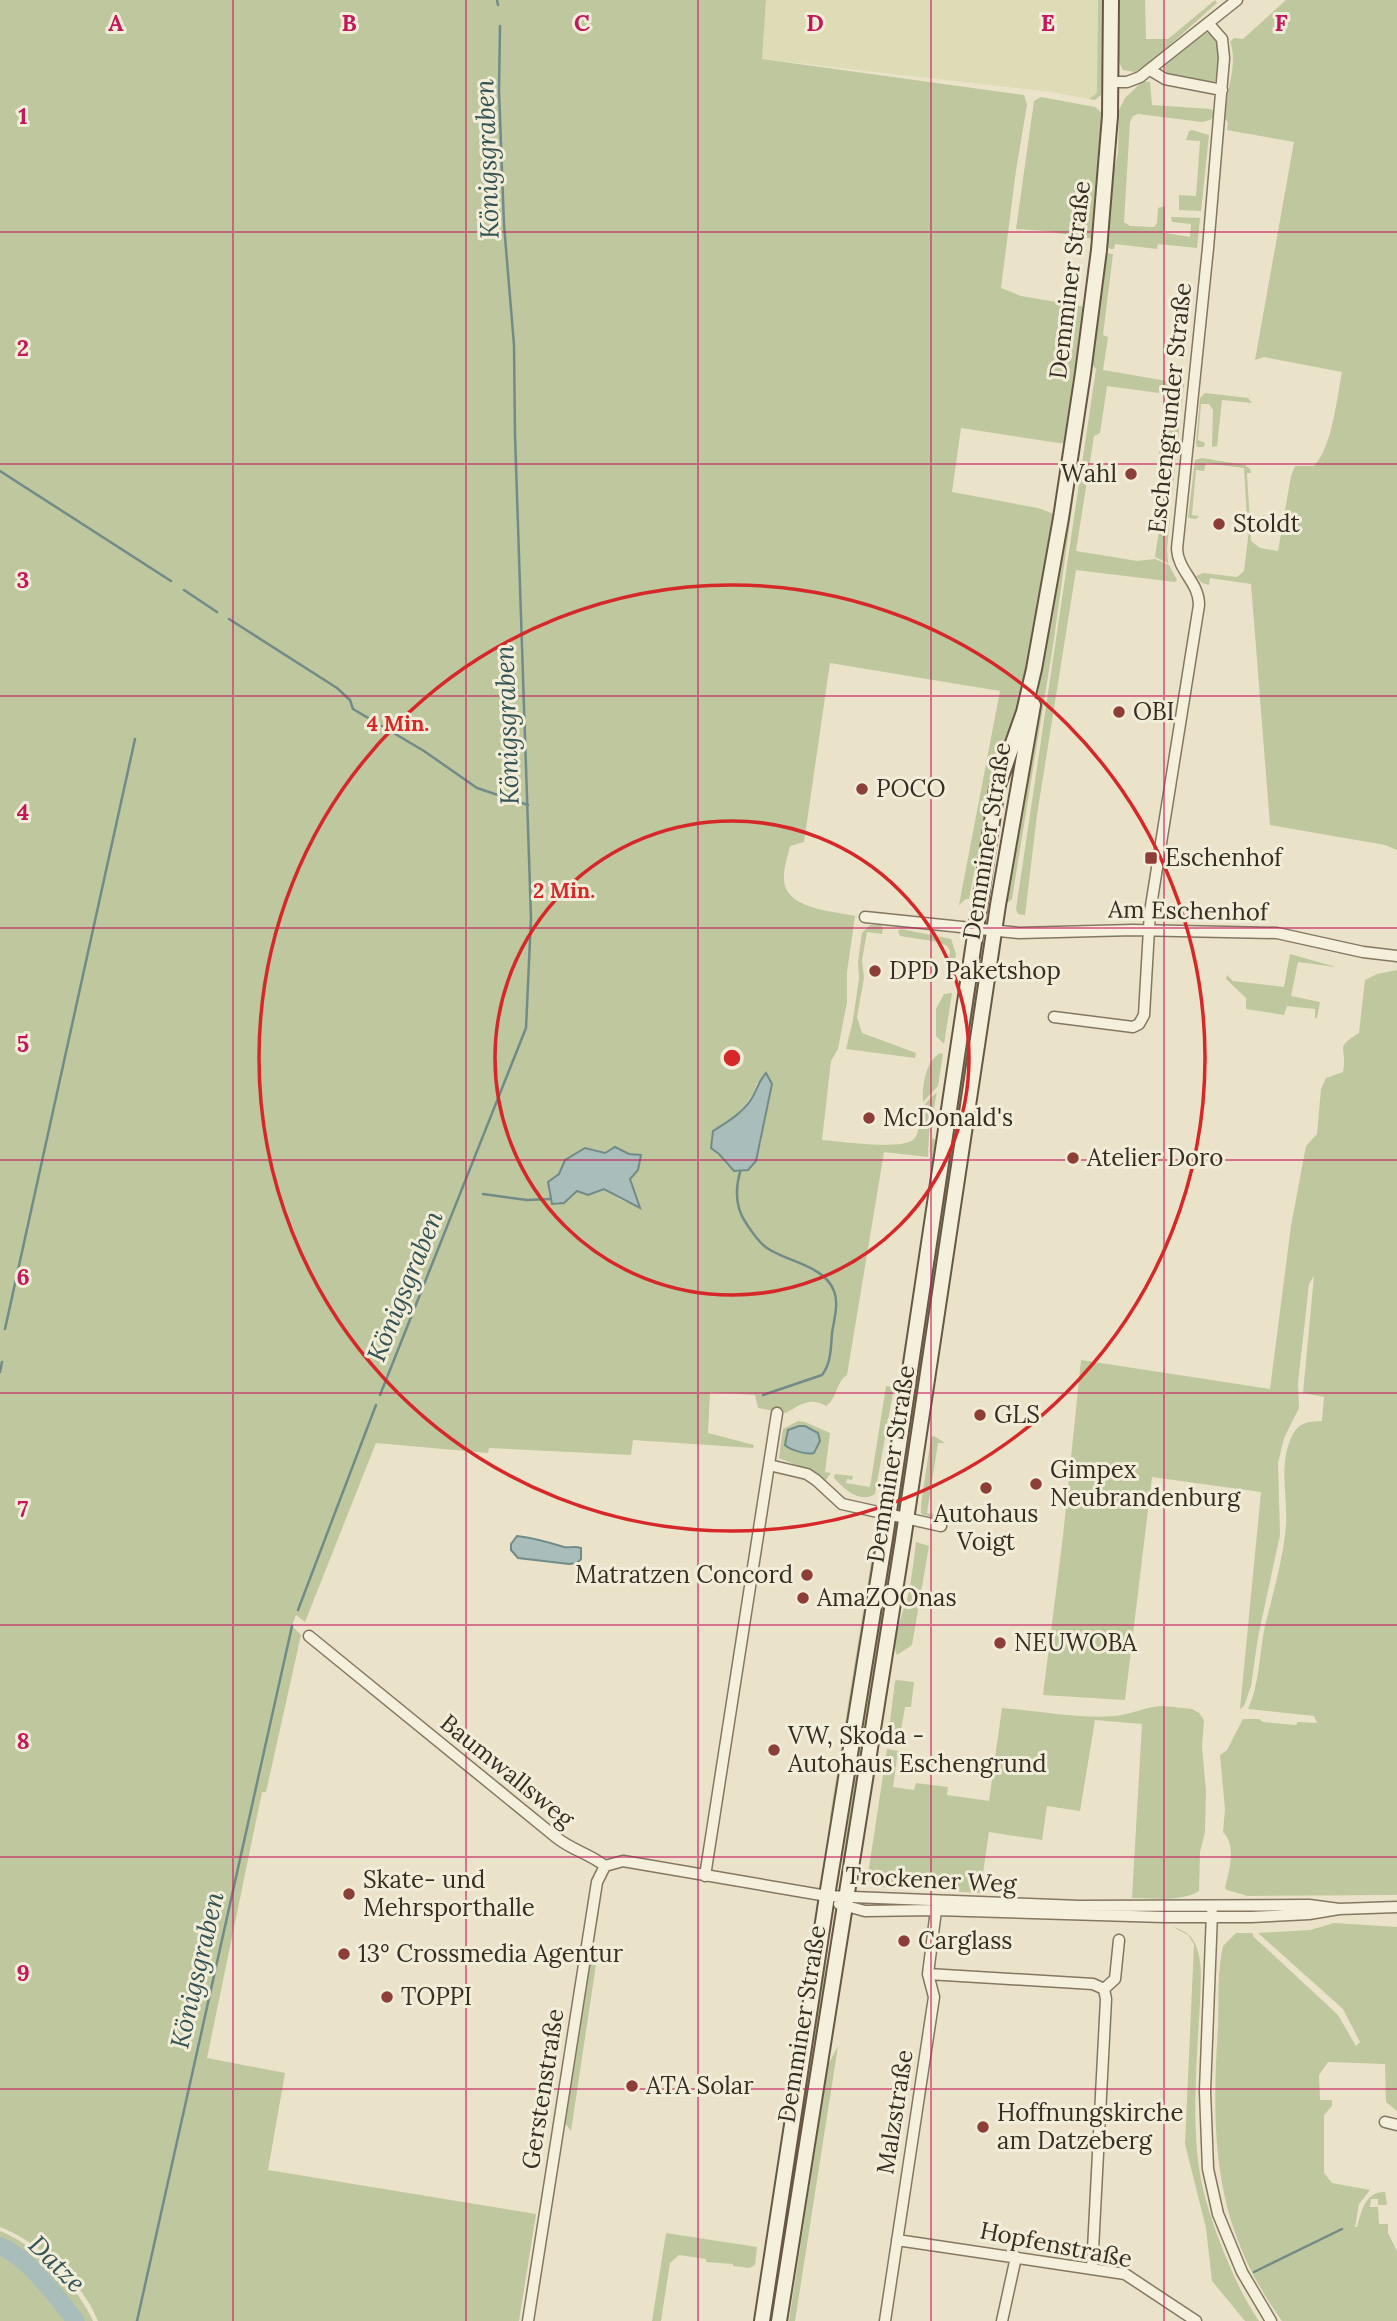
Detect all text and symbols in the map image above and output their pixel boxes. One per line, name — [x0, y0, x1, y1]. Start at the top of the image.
text: A — [108, 8, 124, 37]
text: B — [341, 8, 357, 37]
text: C — [574, 8, 590, 37]
text: D — [806, 8, 824, 37]
text: E — [1041, 8, 1055, 37]
text: F — [1274, 8, 1288, 37]
water label: Königsgraben — [467, 78, 506, 240]
text: 1 — [18, 101, 28, 130]
street label: Demminer Straße — [1042, 179, 1097, 381]
street label: Eschengrunder Straße — [1141, 281, 1198, 535]
text: 2 — [17, 333, 29, 362]
place label: Wahl — [1061, 458, 1117, 489]
marker: Wahl — [1123, 466, 1139, 482]
place label: Stoldt — [1233, 508, 1301, 539]
marker: Stoldt — [1211, 516, 1227, 532]
text: 3 — [17, 565, 29, 594]
water label: Königsgraben — [487, 644, 526, 806]
place label: OBI — [1133, 696, 1175, 727]
marker: OBI — [1111, 704, 1127, 720]
text: 4 Min. — [367, 710, 429, 737]
street label: Demminer Straße — [956, 740, 1017, 942]
place label: POCO — [876, 773, 945, 804]
marker: POCO — [854, 781, 870, 797]
text: 4 — [17, 797, 29, 826]
place label: Eschenhof — [1165, 842, 1284, 873]
marker: Eschenhof — [1143, 850, 1159, 866]
text: 2 Min. — [533, 877, 595, 904]
street label: Am Eschenhof — [1107, 894, 1270, 927]
place label: DPD Paketshop — [889, 955, 1061, 986]
marker: DPD Paketshop — [867, 963, 883, 979]
text: 5 — [17, 1029, 29, 1058]
centre of rings — [720, 1046, 744, 1070]
place label: McDonald's — [883, 1102, 1013, 1133]
marker: McDonald's — [861, 1110, 877, 1126]
place label: Atelier Doro — [1086, 1142, 1223, 1173]
marker: Atelier Doro — [1065, 1150, 1081, 1166]
water label: Königsgraben — [359, 1205, 450, 1366]
text: 6 — [16, 1262, 30, 1291]
street label: Demminer Straße — [860, 1363, 921, 1565]
place label: GLS — [994, 1399, 1040, 1430]
marker: GLS — [972, 1407, 988, 1423]
place label: Gimpex Neubrandenburg — [1050, 1454, 1241, 1513]
marker: Gimpex Neubrandenburg — [1028, 1476, 1044, 1492]
marker: Autohaus Voigt — [978, 1480, 994, 1496]
text: 7 — [18, 1494, 29, 1523]
place label: Autohaus Voigt — [933, 1498, 1038, 1557]
place label: Matratzen Concord — [575, 1559, 793, 1590]
marker: Matratzen Concord — [799, 1567, 815, 1583]
place label: AmaZOOnas — [816, 1582, 957, 1613]
marker: AmaZOOnas — [795, 1590, 811, 1606]
place label: NEUWOBA — [1014, 1627, 1138, 1658]
marker: NEUWOBA — [992, 1635, 1008, 1651]
street label: Baumwallsweg — [434, 1707, 581, 1835]
place label: VW, Skoda - Autohaus Eschengrund — [787, 1720, 1047, 1779]
text: 8 — [16, 1726, 30, 1755]
marker: VW, Skoda - Autohaus Eschengrund — [766, 1742, 782, 1758]
street label: Trockener Weg — [845, 1860, 1018, 1899]
place label: Skate- und Mehrsporthalle — [363, 1864, 535, 1923]
marker: Skate- und Mehrsporthalle — [341, 1886, 357, 1902]
water label: Königsgraben — [162, 1888, 231, 2052]
street label: Demminer Straße — [771, 1923, 832, 2125]
place label: Carglass — [918, 1925, 1012, 1956]
marker: Carglass — [896, 1933, 912, 1949]
place label: 13° Crossmedia Agentur — [358, 1938, 624, 1969]
marker: 13° Crossmedia Agentur — [336, 1946, 352, 1962]
text: 9 — [16, 1958, 30, 1987]
place label: TOPPI — [401, 1981, 472, 2012]
marker: TOPPI — [379, 1989, 395, 2005]
street label: Gerstenstraße — [515, 2006, 570, 2171]
street label: Malzstraße — [869, 2047, 920, 2176]
place label: ATA Solar — [645, 2070, 754, 2101]
marker: ATA Solar — [624, 2078, 640, 2094]
place label: Hoffnungskirche am Datzeberg — [997, 2097, 1183, 2156]
marker: Hoffnungskirche am Datzeberg — [975, 2119, 991, 2135]
street label: Hopfenstraße — [977, 2215, 1135, 2274]
water label: Datze — [22, 2228, 93, 2299]

